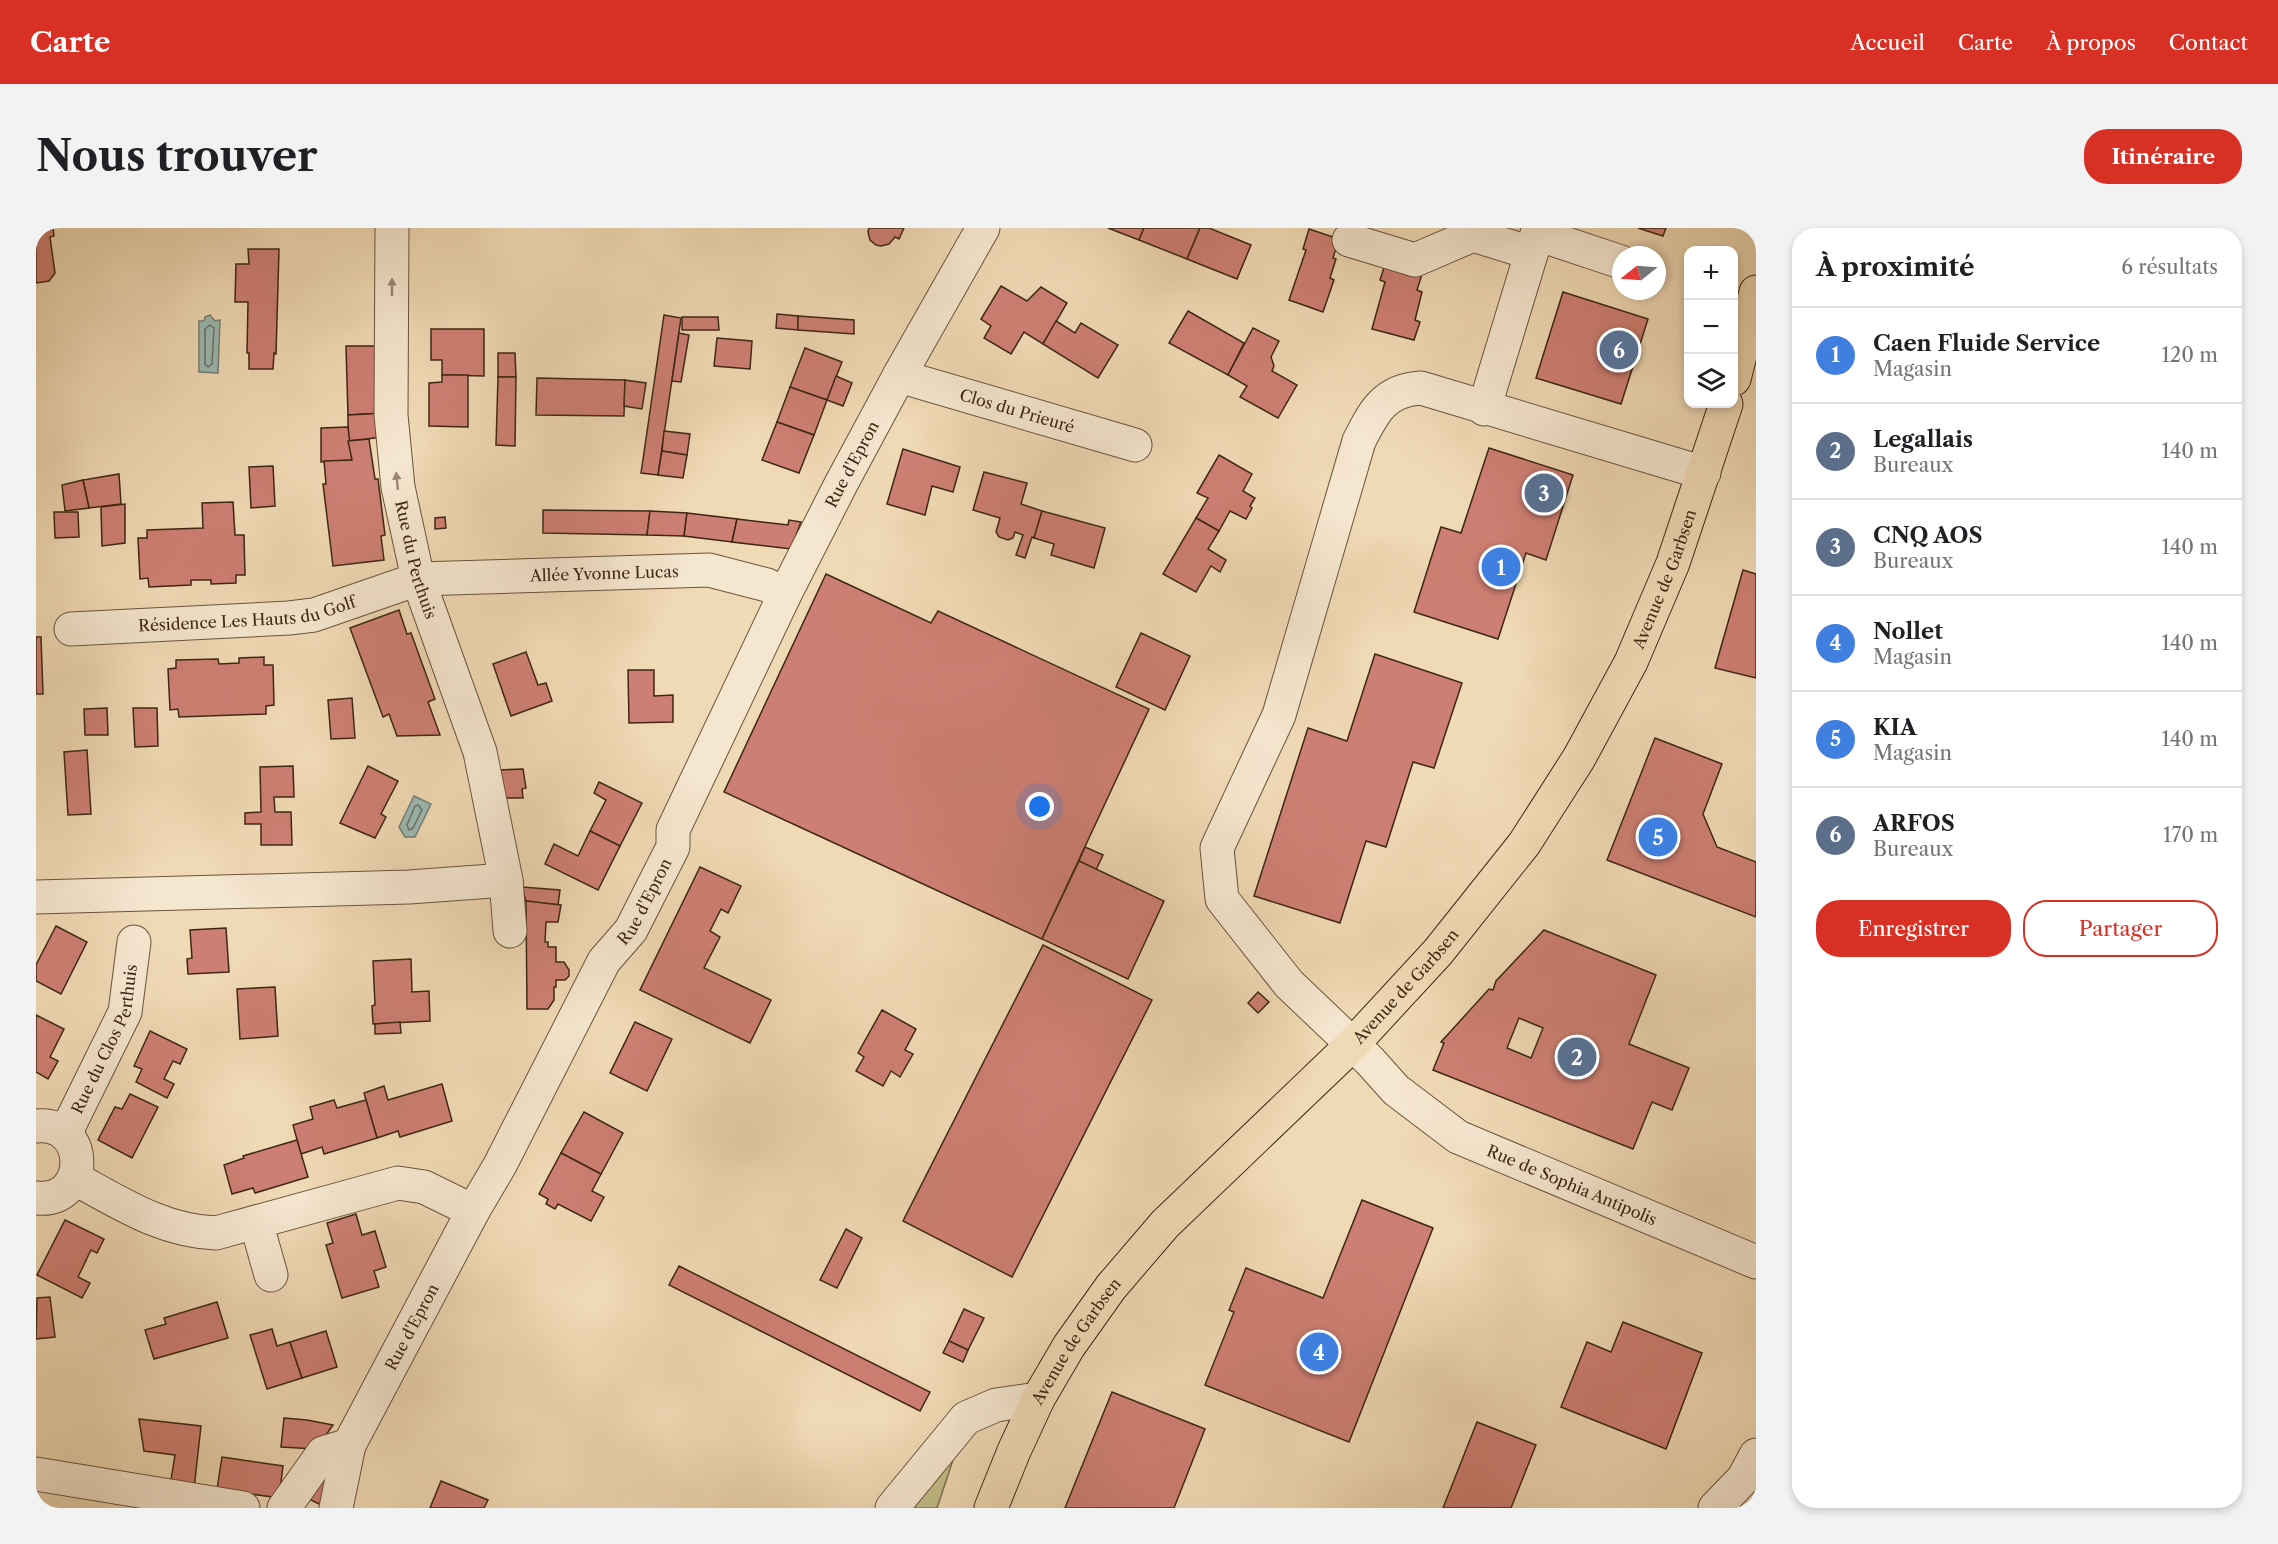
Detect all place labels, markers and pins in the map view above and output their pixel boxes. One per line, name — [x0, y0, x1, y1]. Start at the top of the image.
pin: 6 — [1600, 328, 1638, 372]
pin: 3 — [1524, 470, 1564, 516]
pin: 1 — [1482, 544, 1520, 590]
pin: 5 — [1638, 814, 1678, 860]
pin: 2 — [1558, 1034, 1596, 1080]
pin: 4 — [1300, 1330, 1338, 1374]

